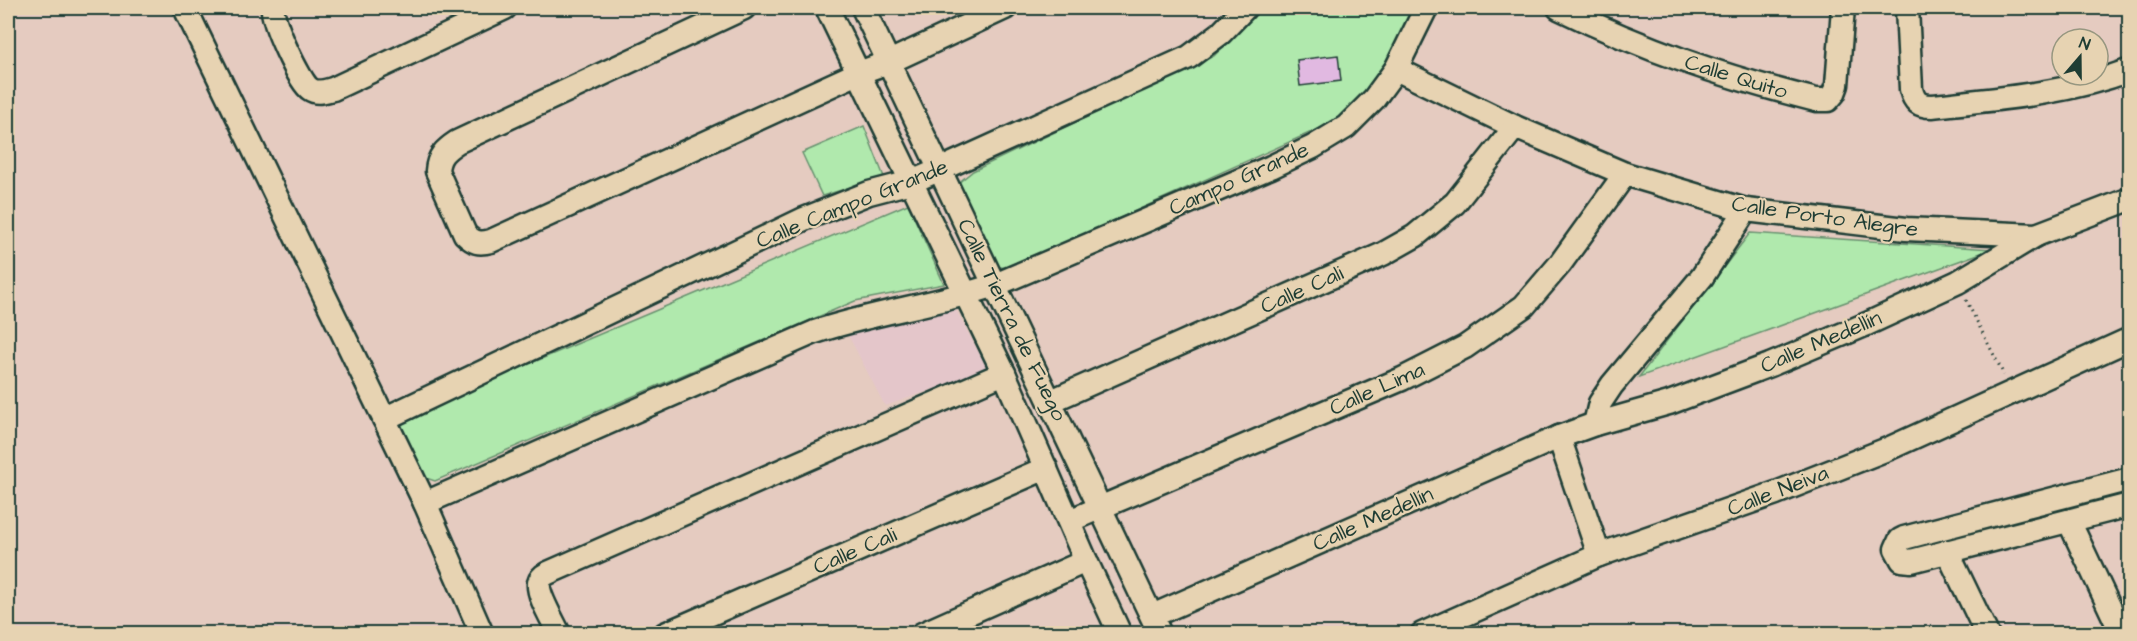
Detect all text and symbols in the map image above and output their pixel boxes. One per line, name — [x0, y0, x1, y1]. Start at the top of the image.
north arrow — [2050, 27, 2110, 87]
text: N — [2076, 32, 2093, 56]
street label: Calle Quito — [1681, 47, 1792, 107]
street label: Campo Grande — [1164, 134, 1314, 224]
street label: Calle Campo Grande — [751, 151, 953, 257]
street label: Calle Porto Alegre — [1730, 189, 1920, 246]
street label: Calle Tierra de Fuego — [949, 214, 1075, 427]
street label: Calle Cali — [1256, 258, 1348, 322]
street label: Calle Medellín — [1756, 303, 1886, 381]
street label: Calle Lima — [1324, 354, 1430, 424]
street label: Calle Neiva — [1723, 458, 1833, 524]
street label: Calle Medellín — [1308, 479, 1438, 559]
street label: Calle Cali — [808, 520, 902, 582]

